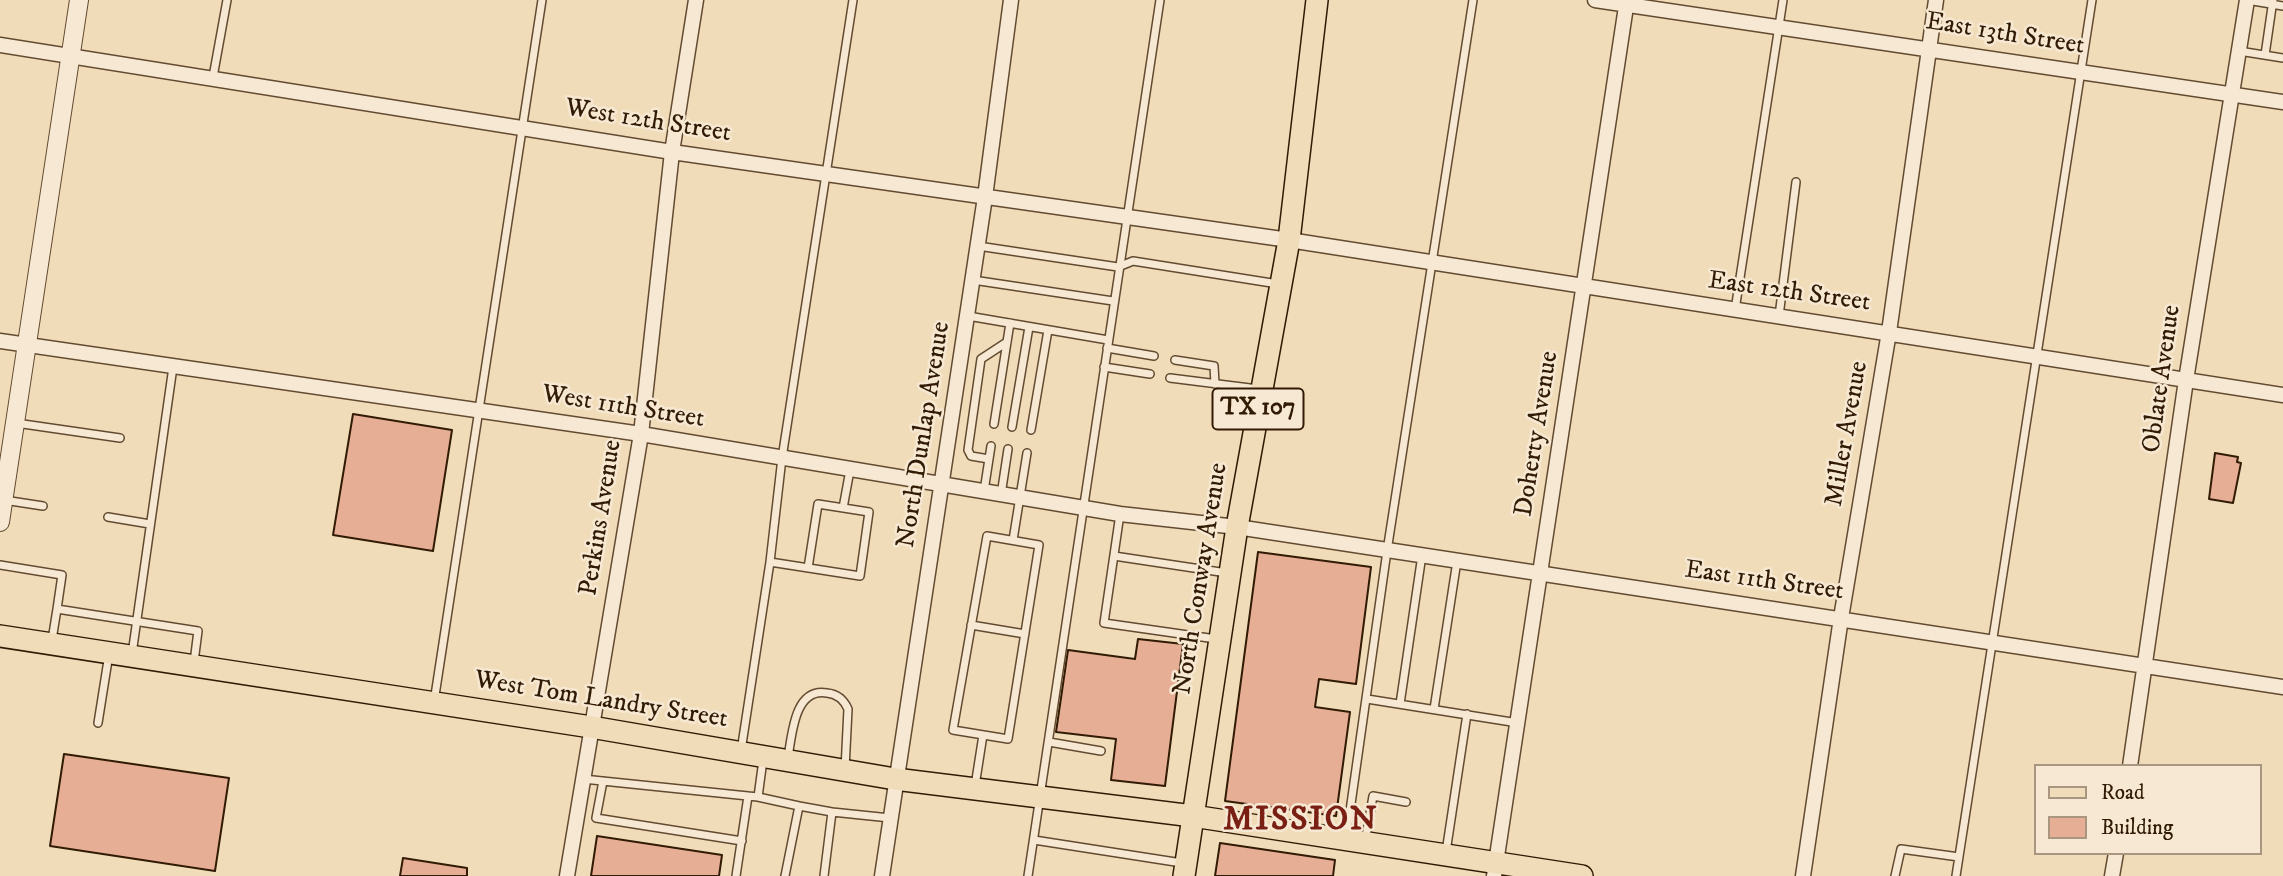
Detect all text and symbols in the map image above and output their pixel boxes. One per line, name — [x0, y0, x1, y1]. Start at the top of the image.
street label: East 13th Street — [1923, 7, 2087, 63]
street label: West 12th Street — [563, 94, 733, 150]
street label: East 12th Street — [1706, 266, 1872, 320]
street label: Oblate Avenue — [2137, 303, 2189, 455]
street label: North Dunlap Avenue — [892, 320, 958, 550]
street label: Doherty Avenue — [1510, 349, 1566, 519]
street label: Miller Avenue — [1820, 359, 1876, 509]
street label: West 11th Street — [540, 380, 706, 436]
road number: TX 107 — [1212, 388, 1304, 430]
street label: Perkins Avenue — [574, 438, 630, 598]
street label: North Conway Avenue — [1168, 461, 1236, 697]
street label: East 11th Street — [1683, 555, 1845, 609]
street label: West Tom Landry Street — [472, 666, 730, 736]
legend — [2035, 764, 2262, 855]
text: Road — [2101, 780, 2145, 806]
district label: MISSION — [1224, 802, 1378, 842]
text: Building — [2101, 815, 2173, 841]

